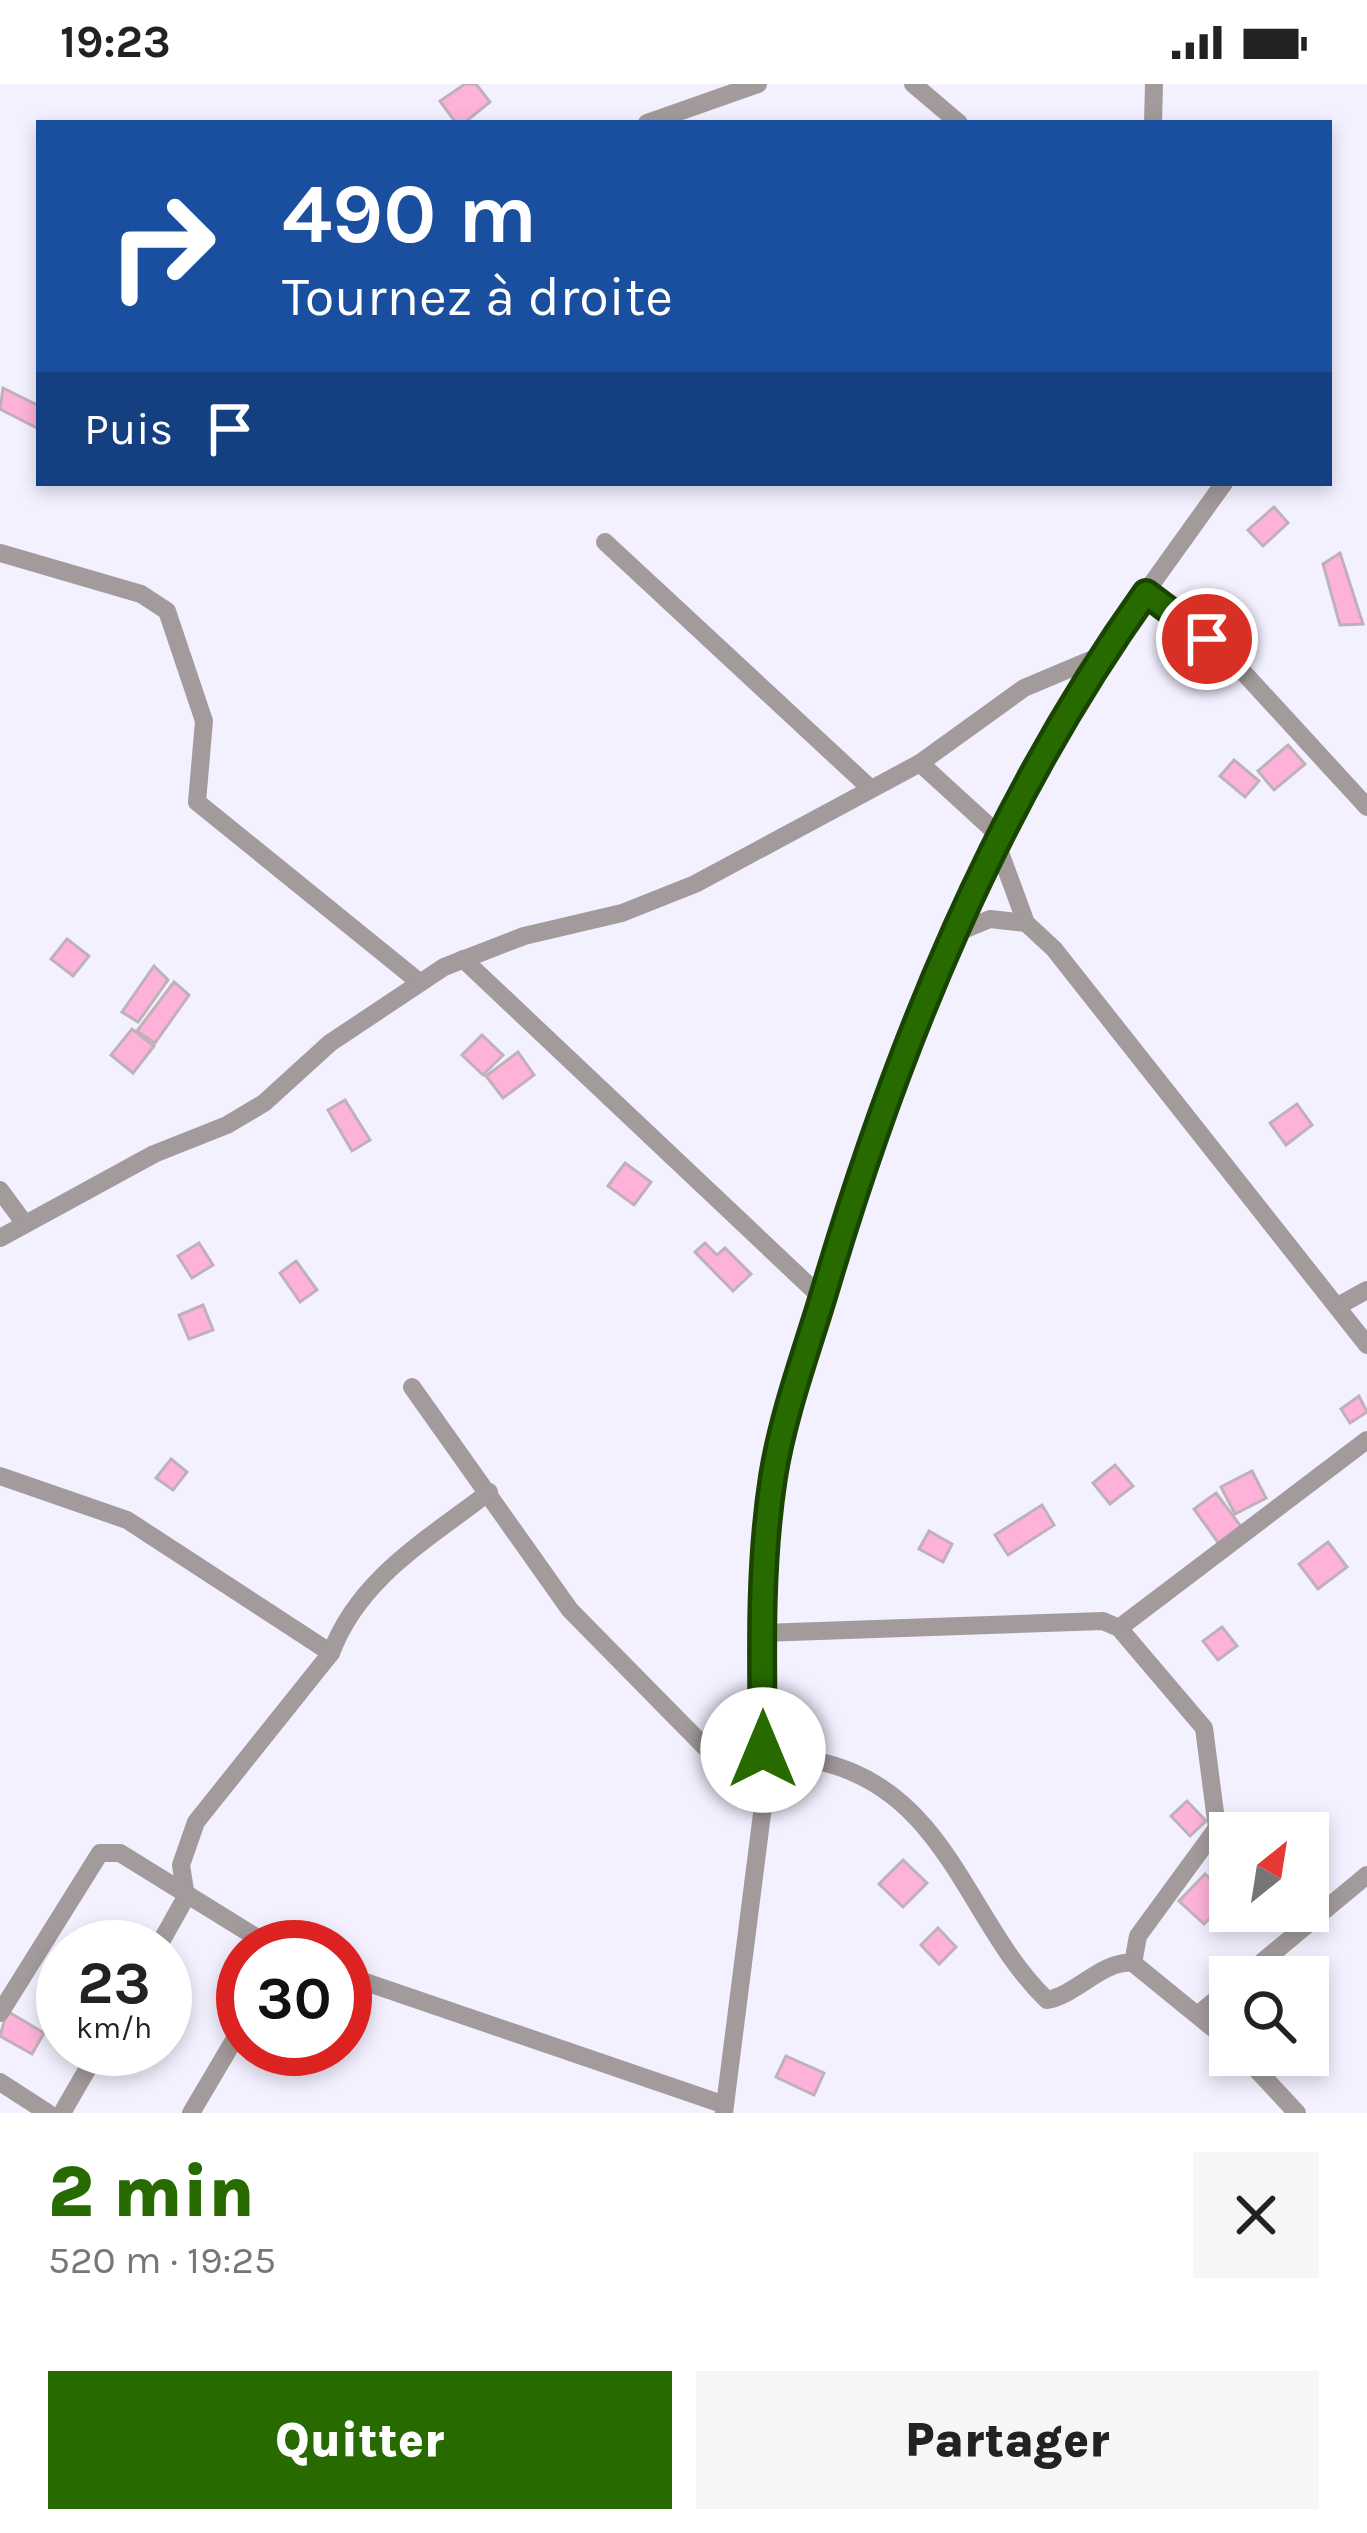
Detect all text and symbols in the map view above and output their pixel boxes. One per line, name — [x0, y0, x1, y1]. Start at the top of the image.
text: 19:23 — [60, 16, 171, 68]
text: 490 m — [282, 165, 537, 263]
icon: right — [84, 168, 240, 324]
text: Tournez à droite — [282, 265, 673, 329]
icon: arrive — [197, 396, 263, 462]
text: Puis — [84, 403, 173, 455]
pin — [1156, 588, 1258, 690]
icon: arrive — [1174, 606, 1240, 672]
position arrow — [700, 1687, 826, 1813]
north arrow — [1209, 1812, 1329, 1932]
map controls — [1209, 1812, 1329, 2076]
speed limit sign: 30 — [216, 1920, 372, 2076]
text: 23 — [77, 1948, 151, 2018]
button: search — [1209, 1956, 1329, 2076]
text: km/h — [76, 2010, 152, 2046]
text: 2 min — [48, 2150, 254, 2234]
button: close — [1193, 2152, 1319, 2278]
text: 520 m · 19:25 — [48, 2237, 276, 2283]
button: Quitter — [48, 2371, 672, 2509]
button: Partager — [696, 2371, 1319, 2509]

